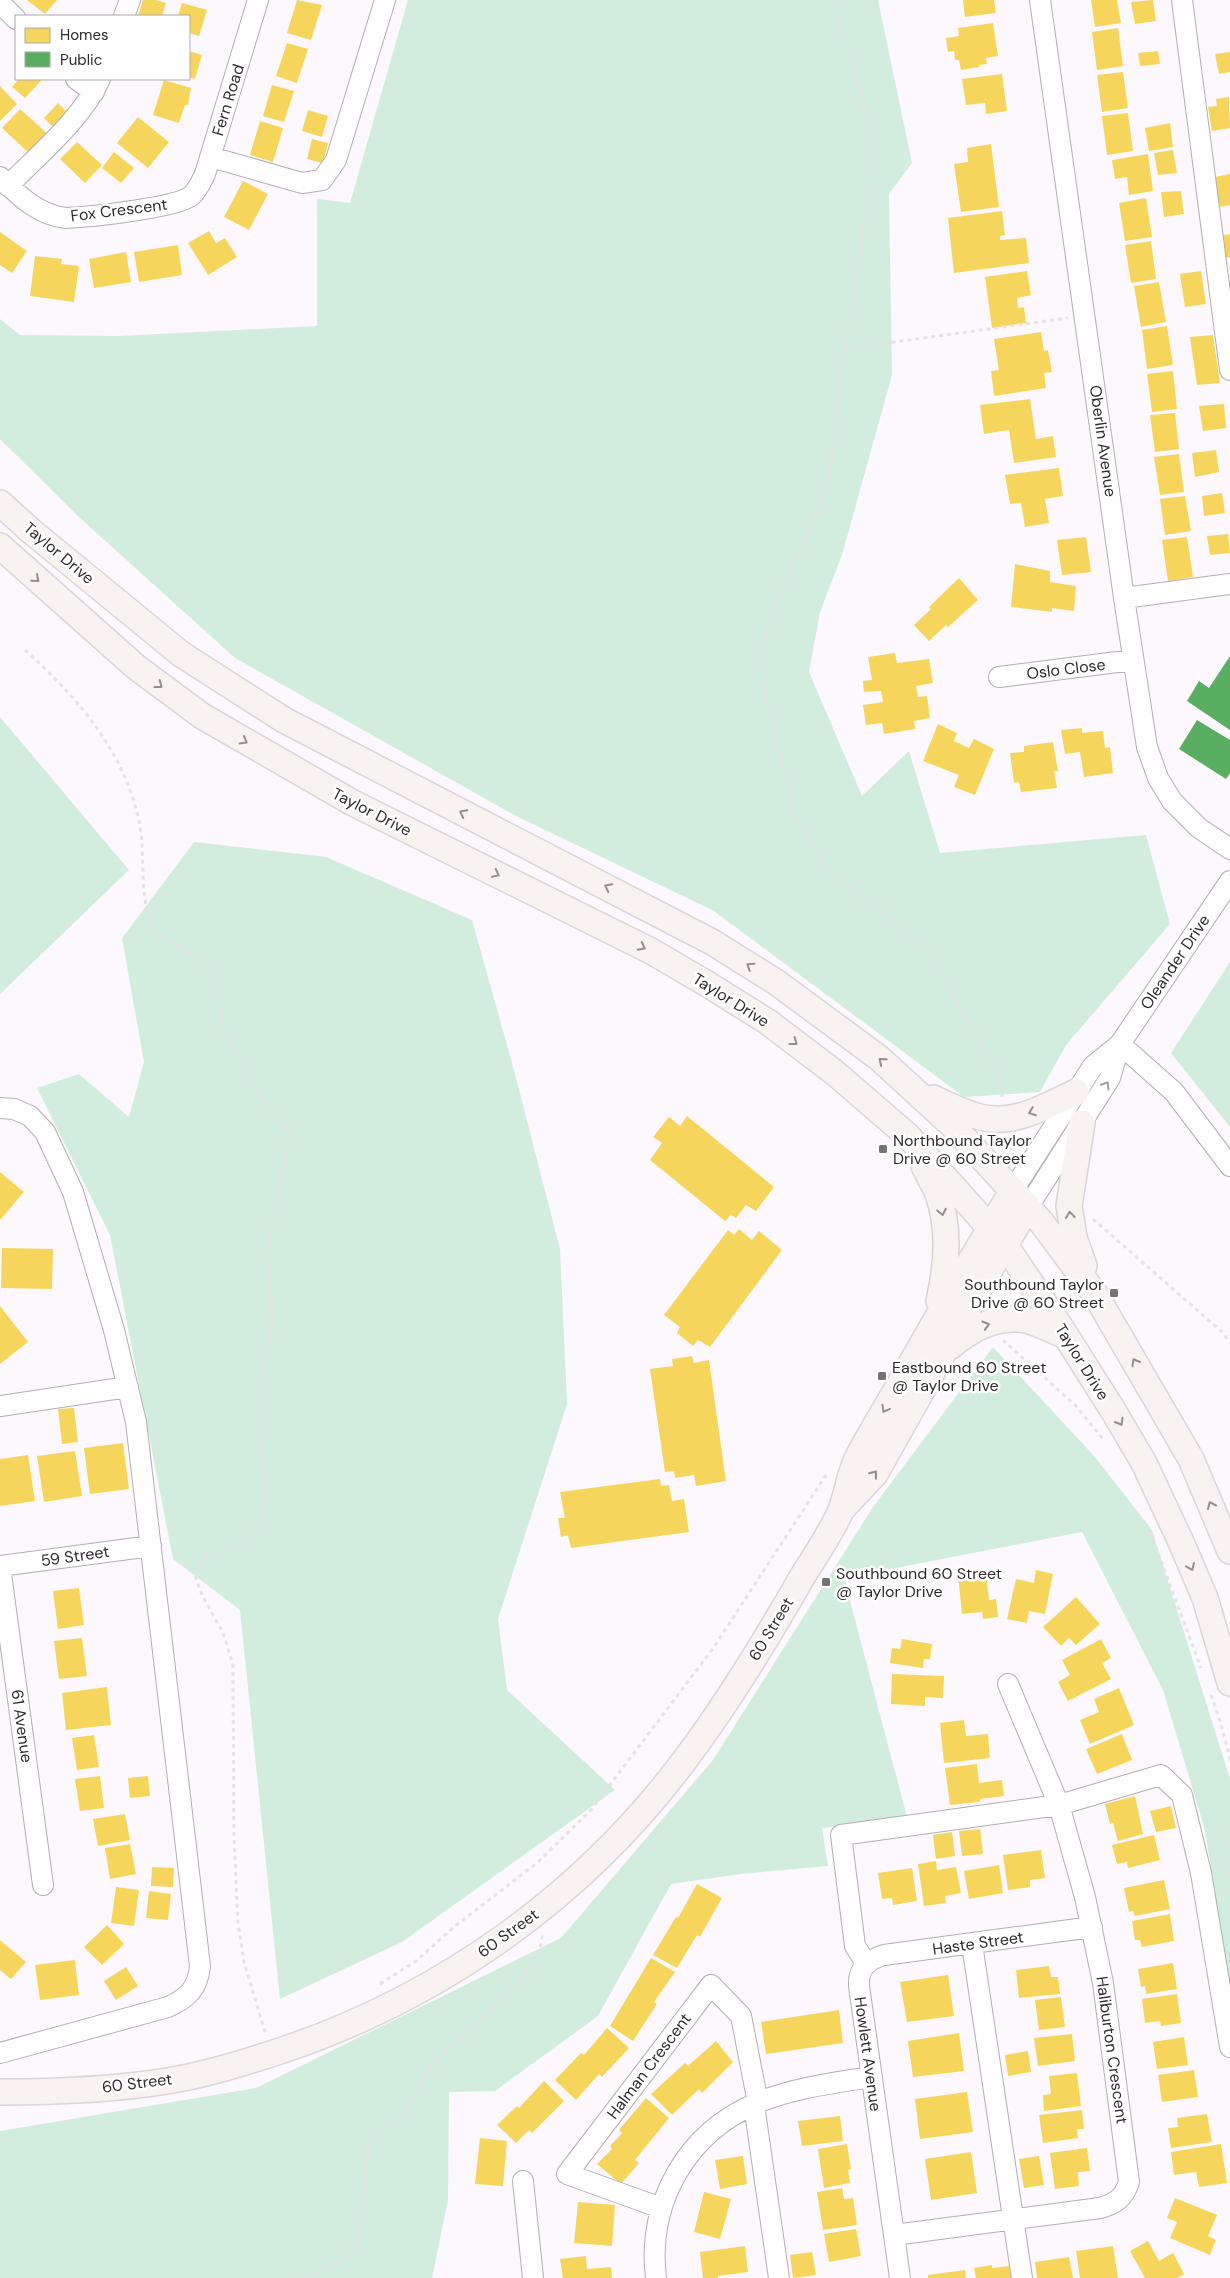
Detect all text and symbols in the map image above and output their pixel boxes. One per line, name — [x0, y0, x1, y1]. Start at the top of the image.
legend — [15, 15, 190, 80]
text: Homes — [60, 25, 109, 45]
text: Public — [60, 50, 102, 70]
street label: Fern Road — [207, 62, 249, 138]
street label: Fox Crescent — [69, 194, 169, 226]
street label: Oberlin Avenue — [1085, 384, 1121, 498]
street label: Taylor Drive — [19, 517, 99, 589]
one-way arrow — [31, 573, 40, 582]
street label: Oslo Close — [1025, 654, 1107, 684]
one-way arrow — [153, 679, 162, 687]
one-way arrow — [239, 734, 248, 744]
street label: Taylor Drive — [329, 783, 415, 841]
one-way arrow — [459, 809, 468, 820]
one-way arrow — [491, 868, 500, 878]
one-way arrow — [604, 883, 613, 893]
street label: Oleander Drive — [1136, 910, 1214, 1014]
one-way arrow — [636, 940, 645, 950]
one-way arrow — [746, 963, 755, 972]
street label: Taylor Drive — [689, 968, 773, 1032]
one-way arrow — [788, 1036, 798, 1045]
one-way arrow — [878, 1057, 887, 1066]
one-way arrow — [1099, 1082, 1109, 1091]
one-way arrow — [1028, 1106, 1036, 1116]
place label: Northbound Taylor Drive @ 60 Street — [893, 1130, 1031, 1169]
marker: Northbound Taylor Drive @ 60 Street — [877, 1143, 889, 1155]
one-way arrow — [936, 1208, 947, 1216]
one-way arrow — [1065, 1210, 1076, 1218]
place label: Southbound Taylor Drive @ 60 Street — [964, 1274, 1104, 1313]
marker: Southbound Taylor Drive @ 60 Street — [1108, 1287, 1120, 1299]
one-way arrow — [981, 1320, 990, 1330]
street label: Taylor Drive — [1050, 1320, 1114, 1404]
place label: Eastbound 60 Street @ Taylor Drive — [892, 1357, 1046, 1396]
one-way arrow — [1131, 1359, 1141, 1368]
marker: Eastbound 60 Street @ Taylor Drive — [876, 1370, 888, 1382]
one-way arrow — [882, 1404, 892, 1413]
one-way arrow — [1113, 1416, 1123, 1425]
one-way arrow — [868, 1471, 877, 1480]
one-way arrow — [1207, 1501, 1218, 1510]
street label: 59 Street — [39, 1541, 111, 1571]
one-way arrow — [1185, 1562, 1196, 1571]
place label: Southbound 60 Street @ Taylor Drive — [836, 1563, 1002, 1602]
marker: Southbound 60 Street @ Taylor Drive — [820, 1576, 832, 1588]
street label: 60 Street — [744, 1593, 798, 1665]
street label: 61 Avenue — [6, 1688, 38, 1764]
street label: 60 Street — [473, 1904, 543, 1962]
street label: Haste Street — [931, 1926, 1025, 1960]
street label: Haliburton Crescent — [1091, 1975, 1133, 2125]
street label: Howlett Avenue — [850, 1995, 886, 2113]
street label: Halman Crescent — [602, 2009, 696, 2123]
street label: 60 Street — [101, 2068, 173, 2098]

